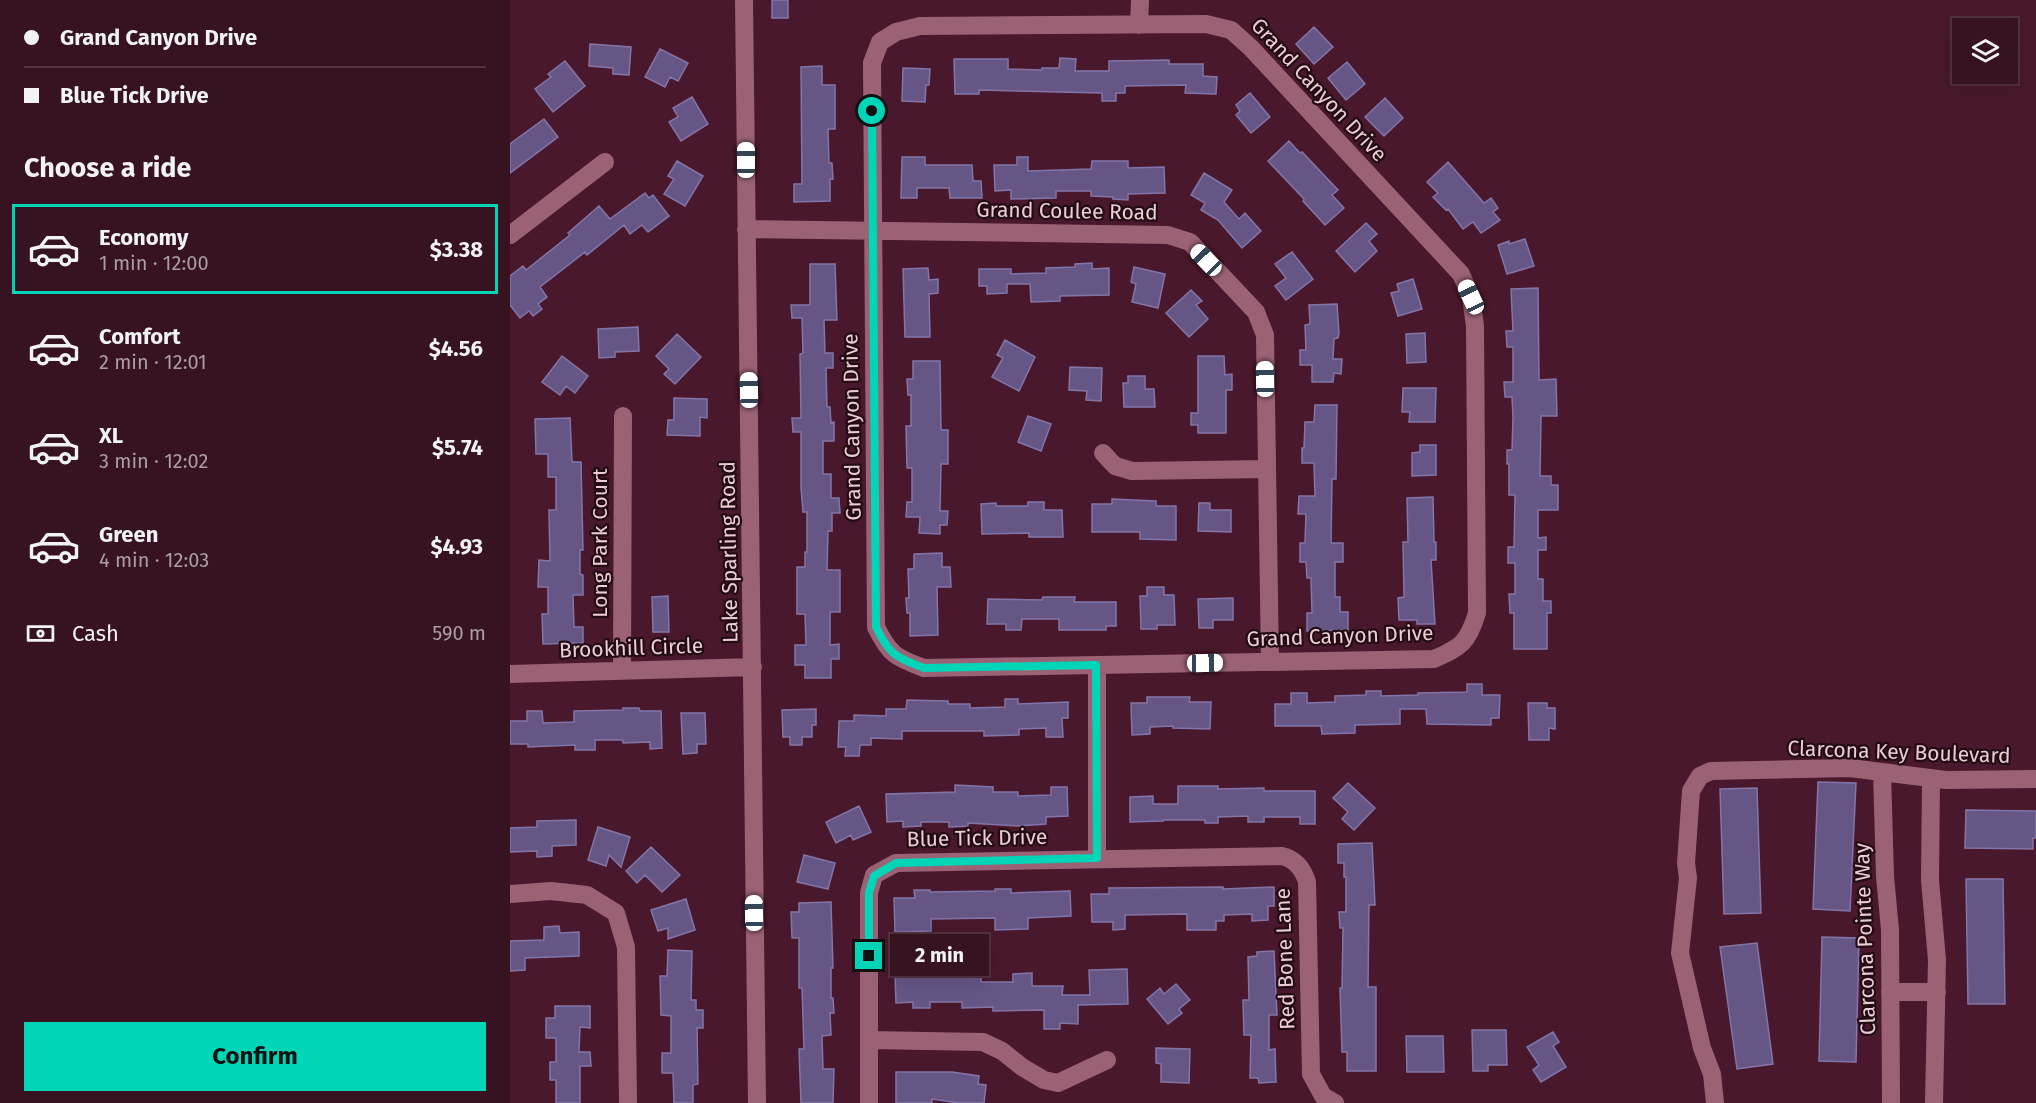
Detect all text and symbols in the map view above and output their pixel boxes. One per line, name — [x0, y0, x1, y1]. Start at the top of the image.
street label: Grand Canyon Drive — [1246, 13, 1392, 167]
map controls — [1952, 18, 2018, 84]
button: layers — [1952, 18, 2018, 84]
text: Grand Canyon Drive — [60, 24, 257, 51]
text: Blue Tick Drive — [60, 82, 209, 109]
route start — [858, 97, 885, 124]
car — [737, 142, 755, 178]
text: Choose a ride — [24, 152, 191, 184]
street label: Grand Coulee Road — [976, 196, 1158, 226]
icon: car — [27, 222, 81, 276]
text: Economy — [99, 224, 188, 251]
text: $3.38 — [430, 236, 483, 263]
car — [1187, 241, 1225, 279]
text: 1 min · 12:00 — [99, 251, 209, 275]
car — [1455, 277, 1487, 317]
icon: car — [27, 321, 81, 375]
text: Comfort — [99, 323, 180, 350]
street label: Grand Canyon Drive — [837, 333, 867, 521]
text: $4.56 — [429, 335, 483, 362]
text: 2 min · 12:01 — [99, 350, 207, 374]
car — [1256, 361, 1274, 397]
car — [740, 372, 758, 408]
icon: car — [27, 420, 81, 474]
text: XL — [99, 422, 123, 449]
text: $5.74 — [432, 434, 483, 461]
text: 3 min · 12:02 — [99, 449, 208, 473]
street label: Lake Sparling Road — [714, 461, 744, 643]
street label: Long Park Court — [587, 468, 613, 618]
icon: car — [27, 519, 81, 573]
text: Green — [99, 521, 158, 548]
text: $4.93 — [430, 533, 483, 560]
text: 4 min · 12:03 — [99, 548, 209, 572]
icon: cash — [24, 617, 57, 650]
text: Cash — [72, 620, 119, 647]
street label: Grand Canyon Drive — [1246, 620, 1434, 652]
text: 590 m — [432, 621, 486, 645]
street label: Brookhill Circle — [558, 632, 704, 664]
car — [1187, 654, 1223, 672]
street label: Clarcona Key Boulevard — [1787, 735, 2011, 769]
street label: Blue Tick Drive — [907, 824, 1047, 852]
street label: Clarcona Pointe Way — [1849, 842, 1881, 1035]
street label: Red Bone Lane — [1270, 888, 1300, 1030]
car — [745, 895, 763, 931]
callout: 2 min — [890, 935, 989, 977]
route end — [855, 942, 882, 969]
text: 2 min — [915, 943, 964, 967]
button: Confirm — [24, 1022, 486, 1091]

